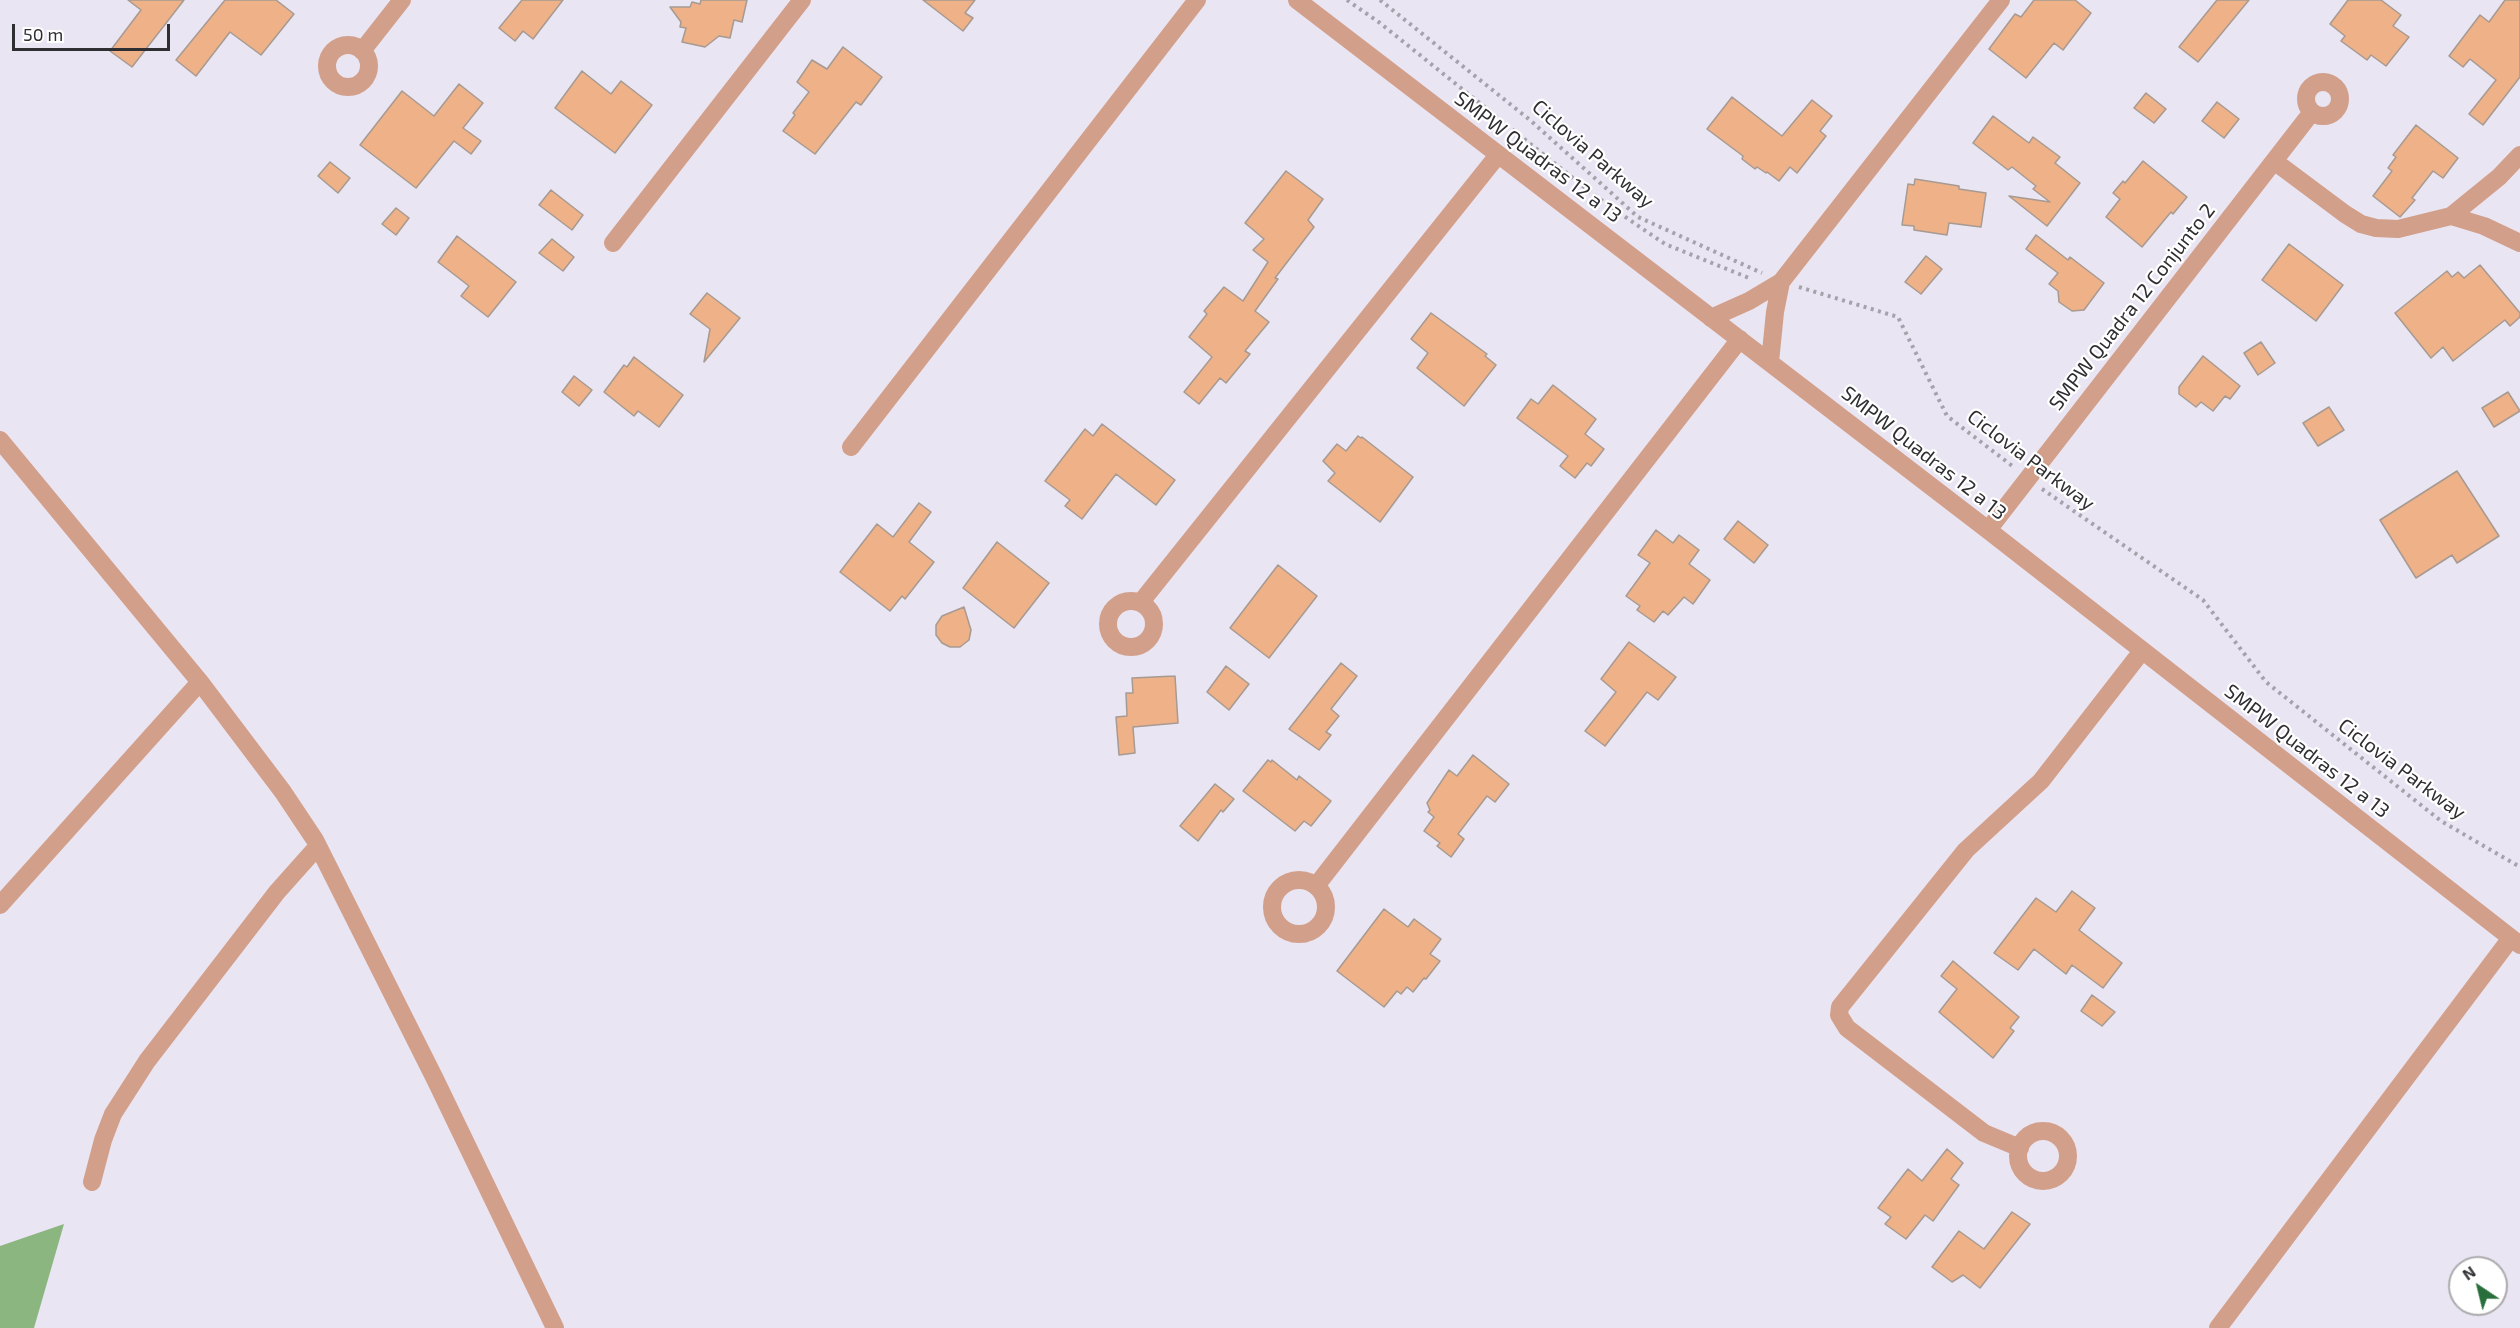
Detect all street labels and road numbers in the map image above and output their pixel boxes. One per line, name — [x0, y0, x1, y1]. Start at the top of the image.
street label: SMPW Quadras 12 a 13 — [1450, 86, 1626, 228]
street label: Ciclovia Parkway — [1527, 95, 1659, 213]
street label: SMPW Quadra 12 Conjunto 2 — [2044, 199, 2220, 415]
street label: SMPW Quadras 12 a 13 — [1837, 381, 2011, 525]
street label: Ciclovia Parkway — [1963, 404, 2099, 516]
street label: SMPW Quadras 12 a 13 — [2220, 679, 2394, 823]
street label: Ciclovia Parkway — [2334, 713, 2470, 825]

